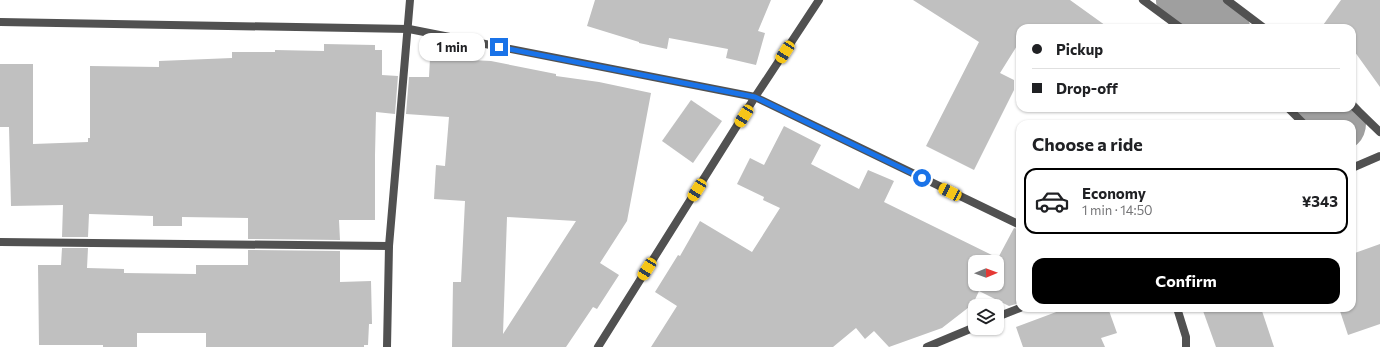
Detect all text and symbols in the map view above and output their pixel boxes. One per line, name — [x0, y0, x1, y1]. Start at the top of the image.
callout: 1 min — [419, 33, 485, 61]
route end — [490, 38, 508, 56]
text: 1 min — [437, 39, 467, 55]
car — [773, 39, 797, 65]
text: Pickup — [1056, 40, 1103, 58]
text: Drop-off — [1056, 79, 1118, 97]
car — [733, 103, 755, 129]
text: Choose a ride — [1032, 133, 1143, 155]
route start — [913, 169, 931, 187]
car — [686, 177, 708, 203]
car — [937, 181, 963, 203]
icon: car — [1034, 183, 1070, 219]
text: Economy — [1082, 184, 1146, 202]
text: ¥343 — [1302, 192, 1338, 210]
text: 1 min · 14:50 — [1082, 202, 1153, 218]
north arrow — [968, 255, 1004, 291]
map controls — [968, 255, 1004, 335]
car — [636, 256, 658, 282]
button: Confirm — [1032, 258, 1340, 304]
button: layers — [968, 299, 1004, 335]

